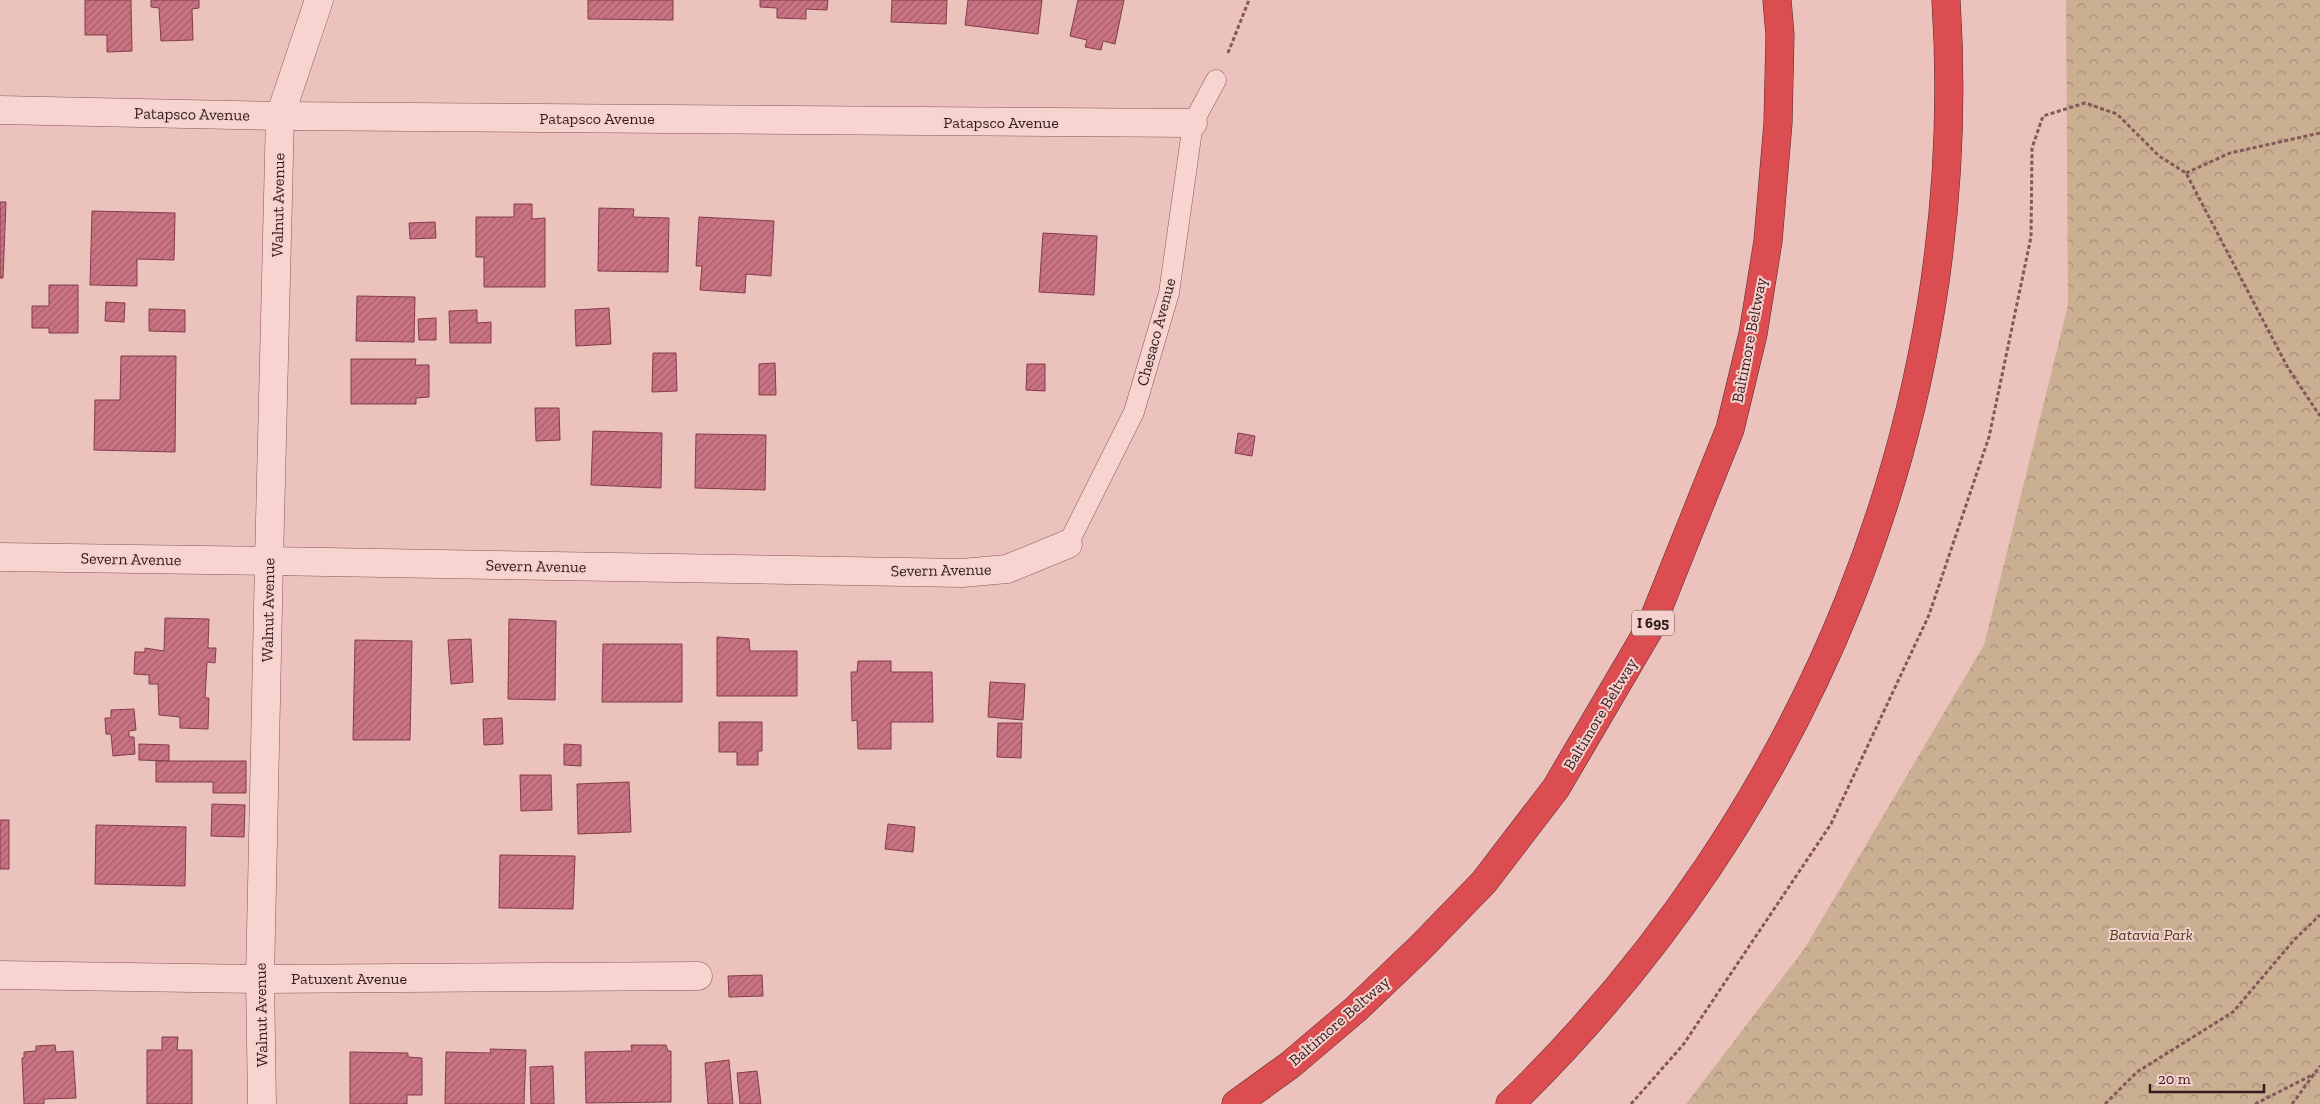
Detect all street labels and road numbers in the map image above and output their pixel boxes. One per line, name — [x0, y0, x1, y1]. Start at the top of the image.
street label: Patapsco Avenue — [134, 103, 250, 125]
street label: Patapsco Avenue — [539, 109, 655, 128]
street label: Patapsco Avenue — [943, 113, 1059, 132]
street label: Walnut Avenue — [268, 153, 288, 257]
street label: Baltimore Beltway — [1728, 275, 1771, 404]
street label: Chesaco Avenue — [1132, 276, 1180, 388]
street label: Severn Avenue — [80, 549, 182, 569]
street label: Severn Avenue — [485, 556, 587, 576]
street label: Walnut Avenue — [258, 558, 278, 662]
street label: Severn Avenue — [890, 560, 992, 580]
road number: I 695 — [1632, 610, 1674, 636]
street label: Baltimore Beltway — [1559, 654, 1641, 773]
street label: Walnut Avenue — [251, 963, 271, 1067]
street label: Patuxent Avenue — [291, 969, 407, 988]
street label: Baltimore Beltway — [1285, 972, 1394, 1070]

